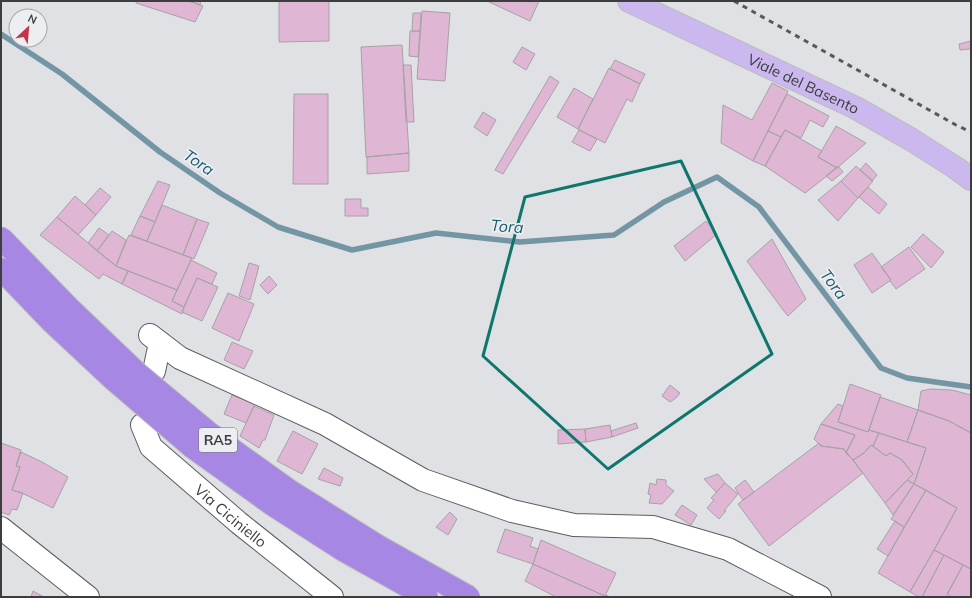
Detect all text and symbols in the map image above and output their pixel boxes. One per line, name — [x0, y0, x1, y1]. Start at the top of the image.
north arrow — [8, 8, 48, 48]
text: N — [26, 11, 39, 27]
street label: Viale del Basento — [745, 49, 862, 118]
water label: Tora — [180, 145, 219, 180]
water label: Tora — [490, 215, 525, 237]
water label: Tora — [816, 265, 852, 303]
road number: RA5 — [199, 428, 237, 452]
street label: Via Ciciniello — [191, 480, 271, 551]

